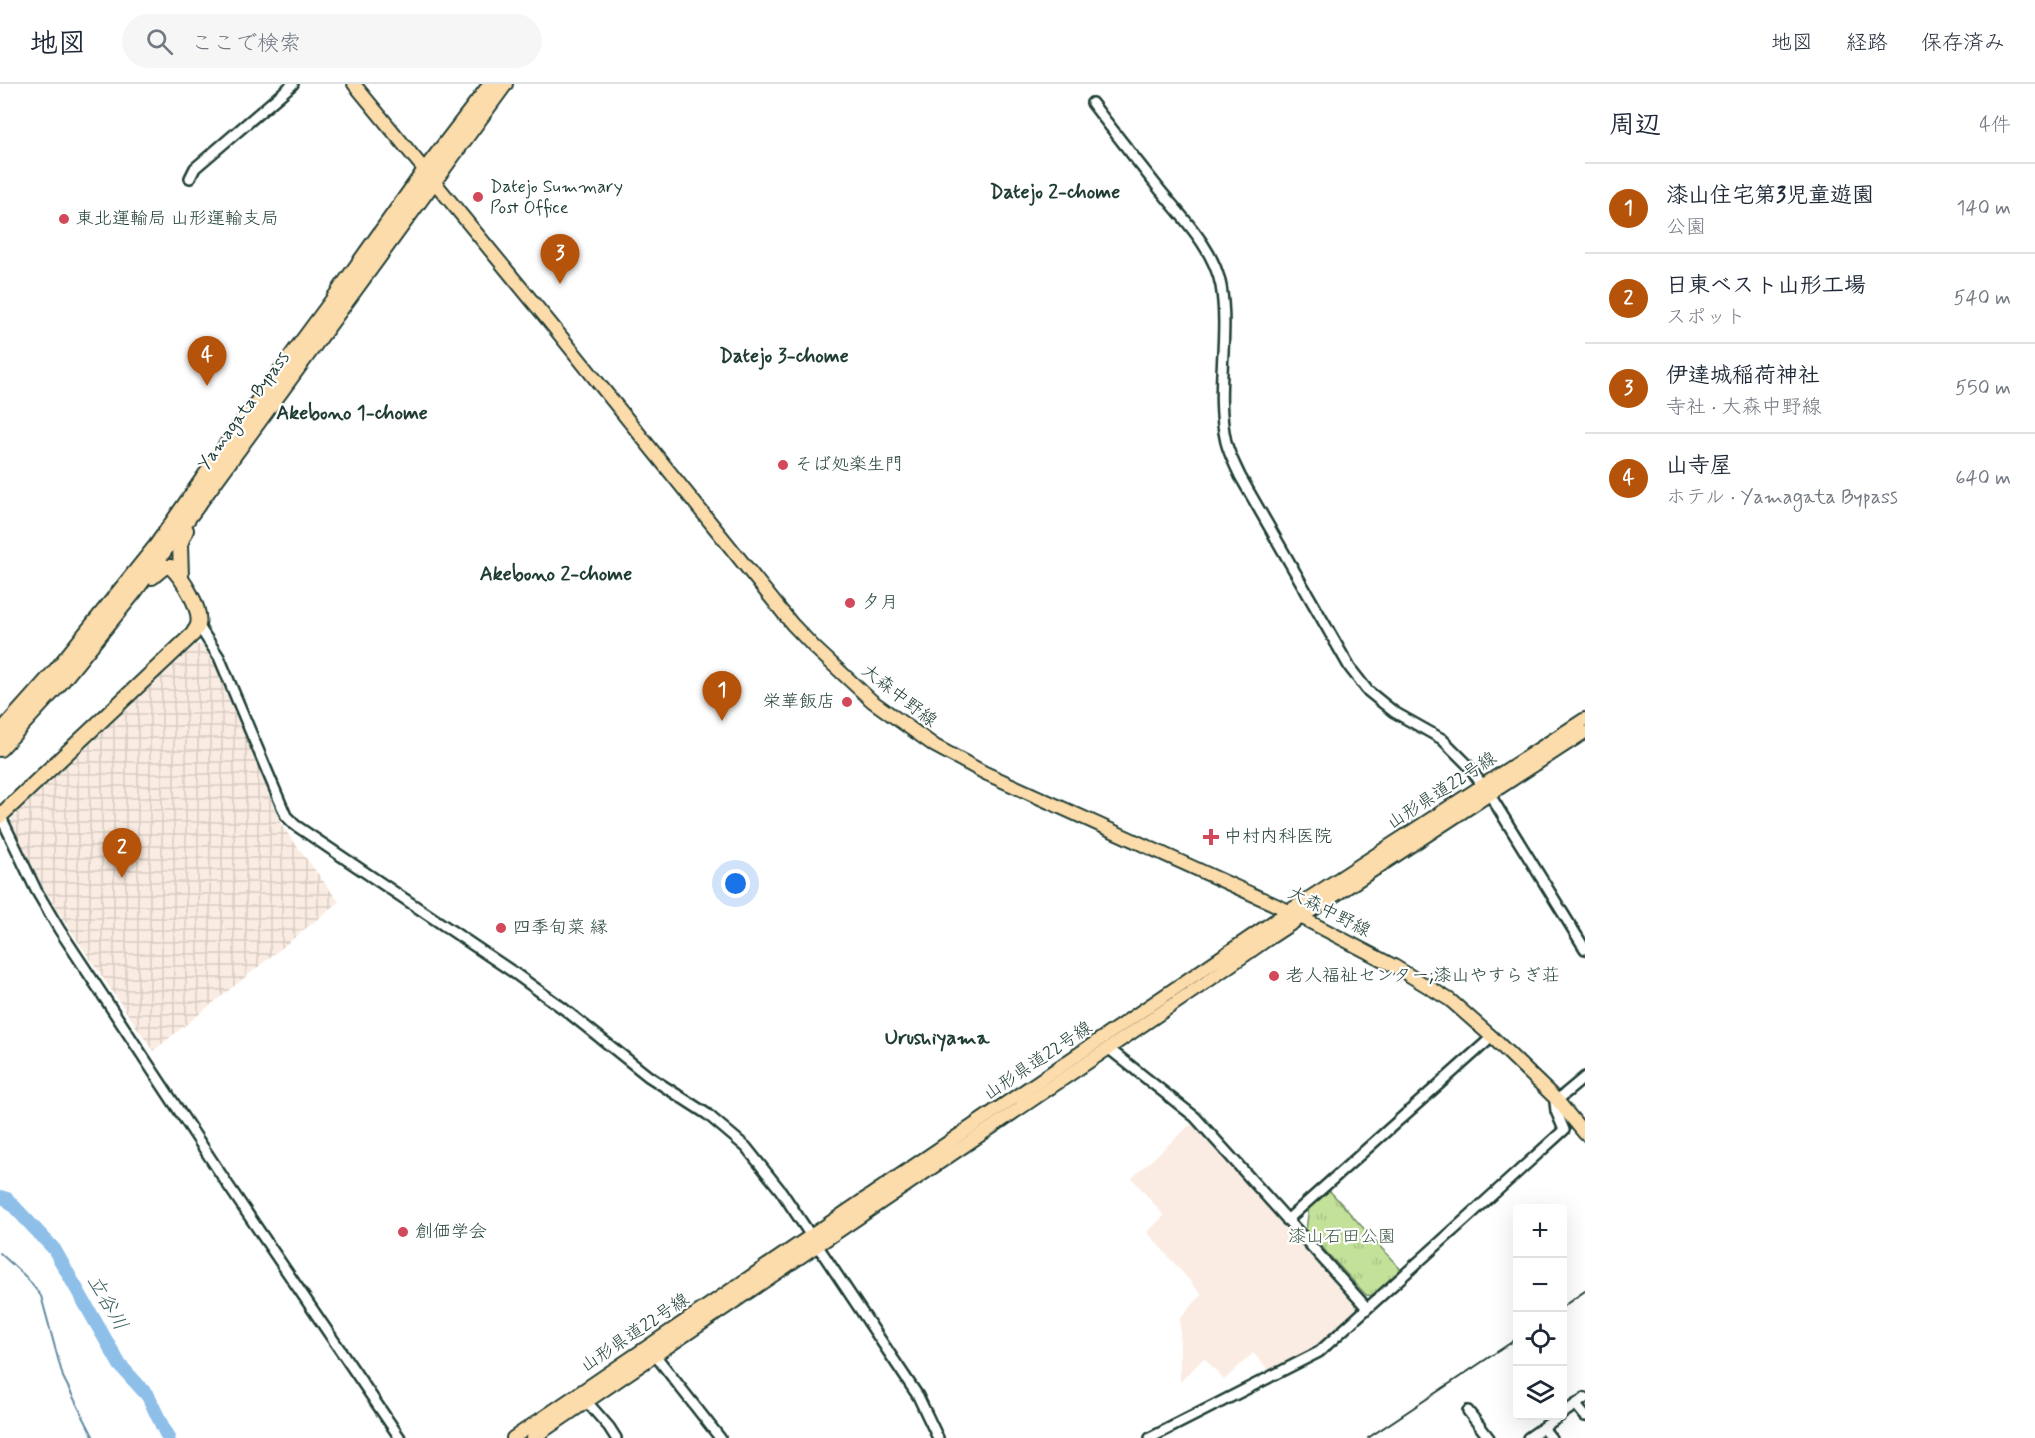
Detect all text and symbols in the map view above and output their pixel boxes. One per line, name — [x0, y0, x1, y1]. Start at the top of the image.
search box — [122, 14, 542, 68]
icon: search — [143, 25, 176, 58]
text: 地図 — [30, 26, 86, 63]
text: 地図 — [1771, 29, 1813, 57]
text: 経路 — [1846, 29, 1888, 57]
text: 保存済み — [1921, 29, 2005, 57]
text: ここで検索 — [191, 30, 301, 58]
text: 周辺 — [1609, 109, 1661, 143]
text: 4件 — [1979, 112, 2011, 139]
place label: Datejo Summary Post Office — [490, 175, 623, 220]
district label: Datejo 2-chome — [990, 179, 1120, 206]
text: 漆山住宅第3児童遊園 — [1666, 182, 1874, 210]
marker: Datejo Summary Post Office — [471, 190, 485, 204]
text: 1 — [1624, 195, 1633, 222]
text: 140 m — [1957, 195, 2011, 222]
place label: 東北運輸局 山形運輸支局 — [76, 207, 279, 231]
marker: 東北運輸局 山形運輸支局 — [57, 212, 71, 226]
text: 公園 — [1666, 214, 1706, 241]
pin: 3 — [540, 234, 580, 284]
text: 日東ベスト山形工場 — [1666, 272, 1866, 300]
text: 2 — [1624, 285, 1633, 312]
text: 540 m — [1954, 285, 2011, 312]
text: スポット — [1666, 304, 1746, 331]
pin: 4 — [188, 336, 226, 386]
district label: Datejo 3-chome — [719, 343, 849, 370]
street label: Yamagata Bypass — [193, 347, 296, 476]
text: 伊達城稲荷神社 — [1666, 362, 1820, 390]
text: 3 — [1624, 375, 1633, 402]
text: 550 m — [1955, 375, 2011, 402]
text: 寺社 · 大森中野線 — [1666, 394, 1821, 421]
district label: Akebono 1-chome — [276, 400, 428, 427]
text: 山寺屋 — [1666, 452, 1732, 480]
place label: そば処楽生門 — [795, 453, 903, 477]
marker: そば処楽生門 — [776, 458, 790, 472]
text: 4 — [1623, 465, 1634, 492]
text: 640 m — [1955, 465, 2011, 492]
text: ホテル · Yamagata Bypass — [1666, 484, 1898, 511]
district label: Akebono 2-chome — [480, 561, 632, 588]
place label: 夕月 — [862, 591, 898, 615]
marker: 夕月 — [843, 596, 857, 610]
street label: 大森中野線 — [856, 659, 942, 733]
pin: 1 — [702, 672, 742, 721]
place label: 栄華飯店 — [763, 690, 835, 714]
marker: 栄華飯店 — [840, 695, 854, 709]
street label: 山形県道22号線 — [1382, 747, 1502, 835]
place label: 中村内科医院 — [1224, 825, 1332, 849]
pin: 2 — [102, 828, 142, 878]
marker: 中村内科医院 — [1202, 828, 1220, 846]
your location — [721, 869, 750, 898]
street label: 大森中野線 — [1283, 881, 1375, 943]
place label: 四季旬菜 縁 — [513, 916, 608, 940]
marker: 四季旬菜 縁 — [494, 921, 508, 935]
place label: 老人福祉センター;漆山やすらぎ荘 — [1286, 964, 1559, 988]
marker: 老人福祉センター;漆山やすらぎ荘 — [1267, 969, 1281, 983]
street label: 山形県道22号線 — [979, 1016, 1097, 1106]
district label: Urushiyama — [885, 1024, 991, 1052]
map controls — [1513, 1204, 1567, 1420]
button: + — [1513, 1204, 1567, 1258]
place label: 創価学会 — [415, 1220, 487, 1244]
marker: 創価学会 — [396, 1225, 410, 1239]
park label: 漆山石田公園 — [1288, 1225, 1396, 1249]
button: − — [1513, 1258, 1567, 1312]
water label: 立谷川 — [80, 1270, 134, 1336]
street label: 山形県道22号線 — [576, 1288, 694, 1378]
button: locate — [1513, 1312, 1567, 1366]
button: layers — [1513, 1366, 1567, 1420]

